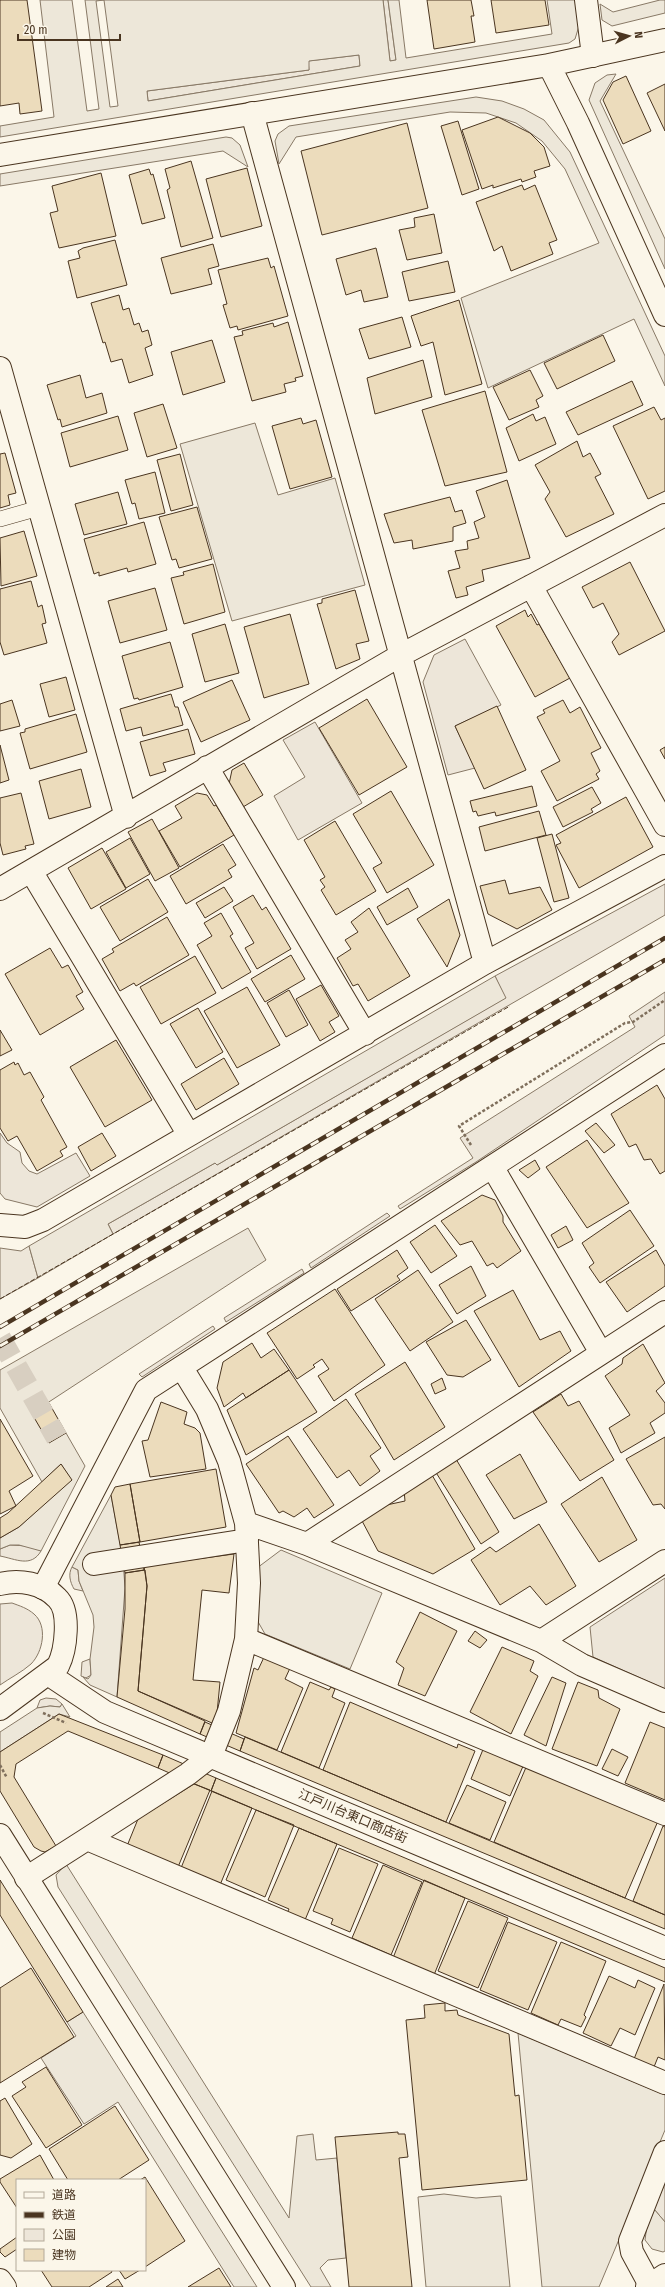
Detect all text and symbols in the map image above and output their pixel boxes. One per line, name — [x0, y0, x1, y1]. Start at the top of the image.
scale bar — [18, 16, 120, 42]
north arrow — [609, 16, 649, 56]
text: 20 m — [24, 23, 48, 37]
text: N — [632, 31, 645, 39]
street label: 江戸川台東口商店街 — [296, 1786, 410, 1846]
legend — [16, 2179, 146, 2271]
text: 道路 — [52, 2188, 76, 2202]
text: 鉄道 — [52, 2208, 76, 2222]
text: 公園 — [52, 2228, 76, 2242]
text: 建物 — [52, 2248, 76, 2262]

